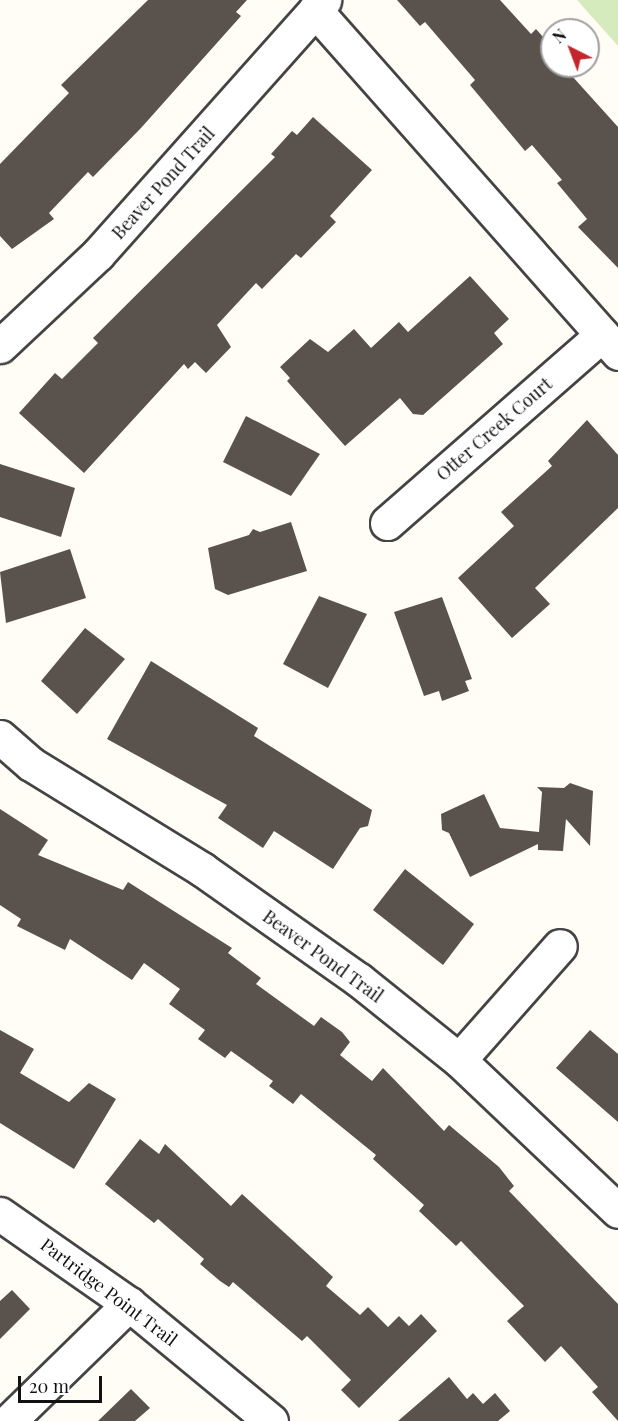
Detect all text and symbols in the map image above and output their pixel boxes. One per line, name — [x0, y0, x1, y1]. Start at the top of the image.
north arrow — [540, 18, 600, 78]
text: N — [548, 24, 570, 47]
street label: Beaver Pond Trail — [107, 122, 219, 244]
street label: Otter Creek Court — [432, 373, 556, 485]
street label: Beaver Pond Trail — [258, 905, 388, 1007]
street label: Partridge Point Trail — [36, 1233, 182, 1351]
scale bar — [21, 1364, 105, 1402]
text: 20 m — [29, 1374, 69, 1398]

